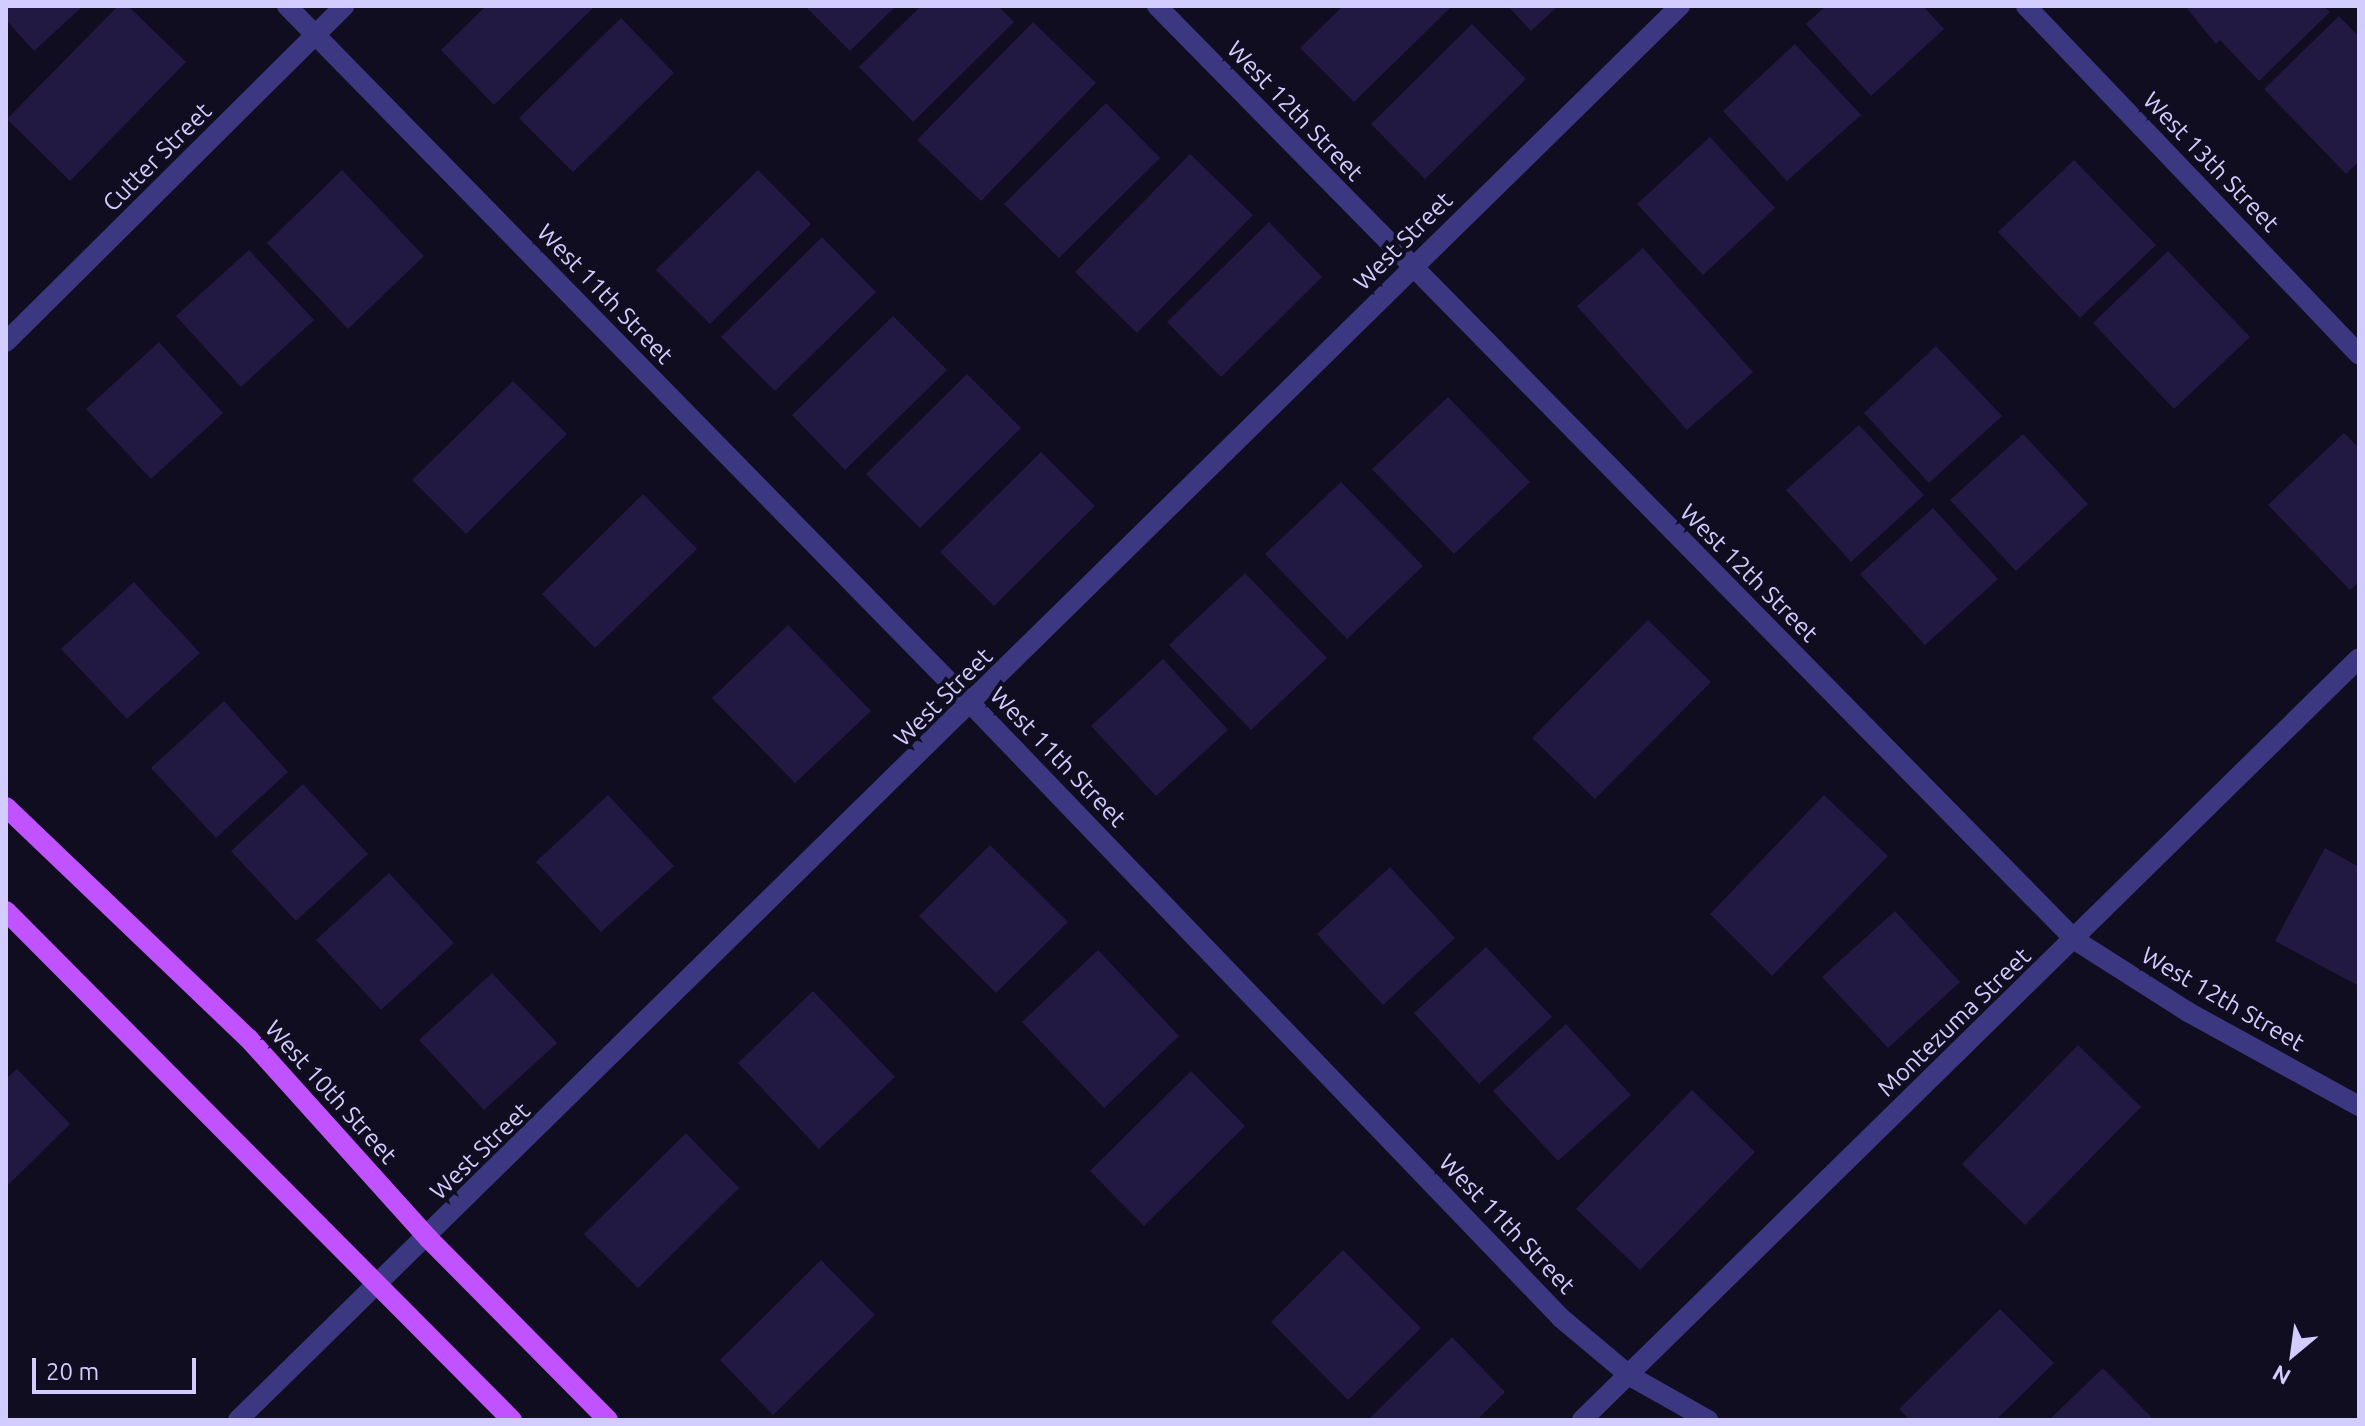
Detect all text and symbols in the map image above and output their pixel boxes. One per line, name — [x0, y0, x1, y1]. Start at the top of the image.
street label: West 12th Street — [1221, 35, 1369, 187]
street label: West 13th Street — [2137, 86, 2285, 238]
street label: Cutter Street — [97, 97, 217, 217]
street label: West Street — [1348, 186, 1458, 296]
street label: West 11th Street — [531, 218, 679, 370]
street label: West 12th Street — [1674, 498, 1824, 648]
street label: West Street — [888, 642, 998, 752]
street label: West 11th Street — [984, 681, 1132, 833]
street label: West 12th Street — [2136, 941, 2310, 1057]
street label: Montezuma Street — [1872, 942, 2036, 1102]
street label: West 10th Street — [259, 1014, 403, 1170]
street label: West Street — [424, 1096, 536, 1206]
street label: West 11th Street — [1433, 1148, 1581, 1300]
north arrow — [2253, 1314, 2333, 1394]
scale bar — [36, 1342, 200, 1392]
text: 20 m — [46, 1358, 99, 1385]
text: N — [2268, 1361, 2294, 1390]

